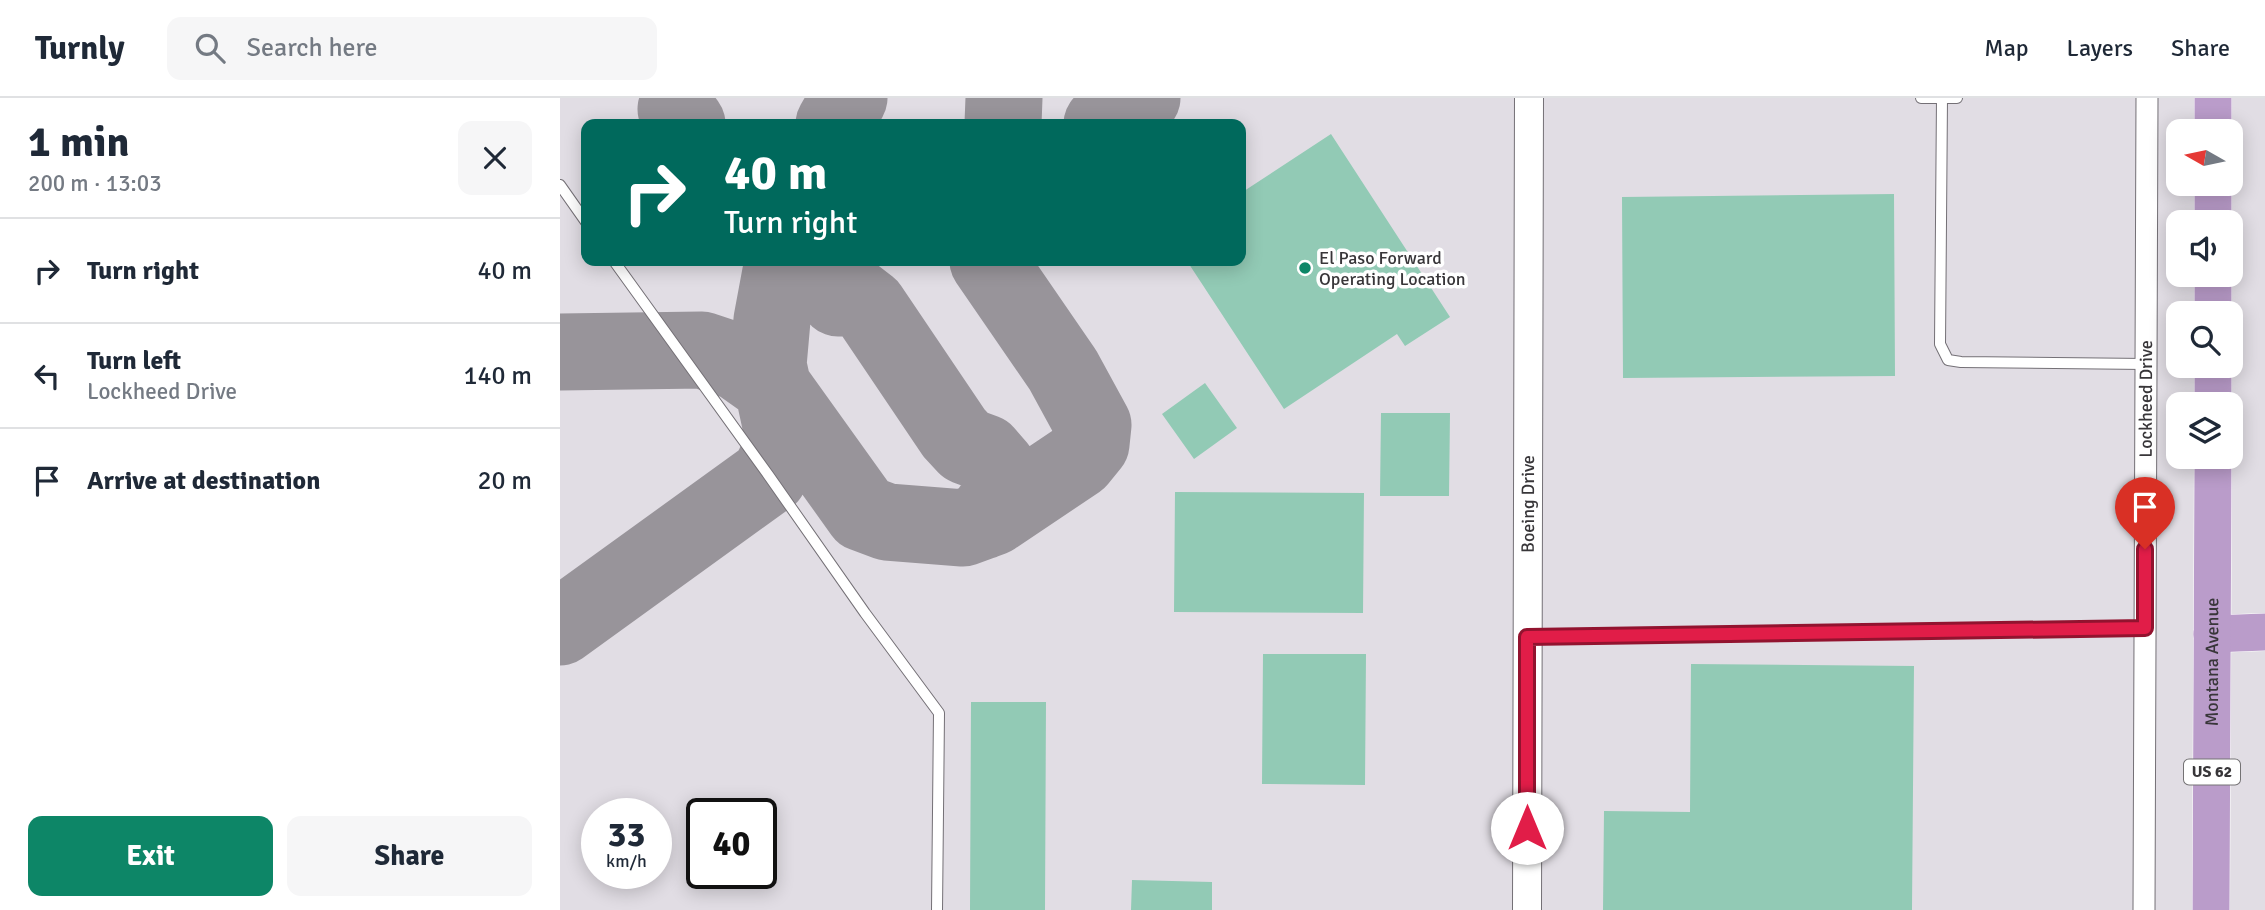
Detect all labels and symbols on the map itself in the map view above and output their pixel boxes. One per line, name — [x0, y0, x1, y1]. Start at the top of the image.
north arrow — [2166, 119, 2244, 196]
place label: El Paso Forward Operating Location — [1319, 247, 1466, 290]
marker: El Paso Forward Operating Location — [1297, 260, 1313, 276]
street label: Lockheed Drive — [2135, 340, 2157, 458]
street label: Boeing Drive — [1517, 455, 1539, 553]
pin — [2115, 477, 2175, 549]
street label: Montana Avenue — [2201, 598, 2223, 726]
road number: US 62 — [2184, 760, 2240, 785]
position arrow — [1490, 791, 1564, 865]
speed limit sign: 40 — [686, 798, 777, 889]

